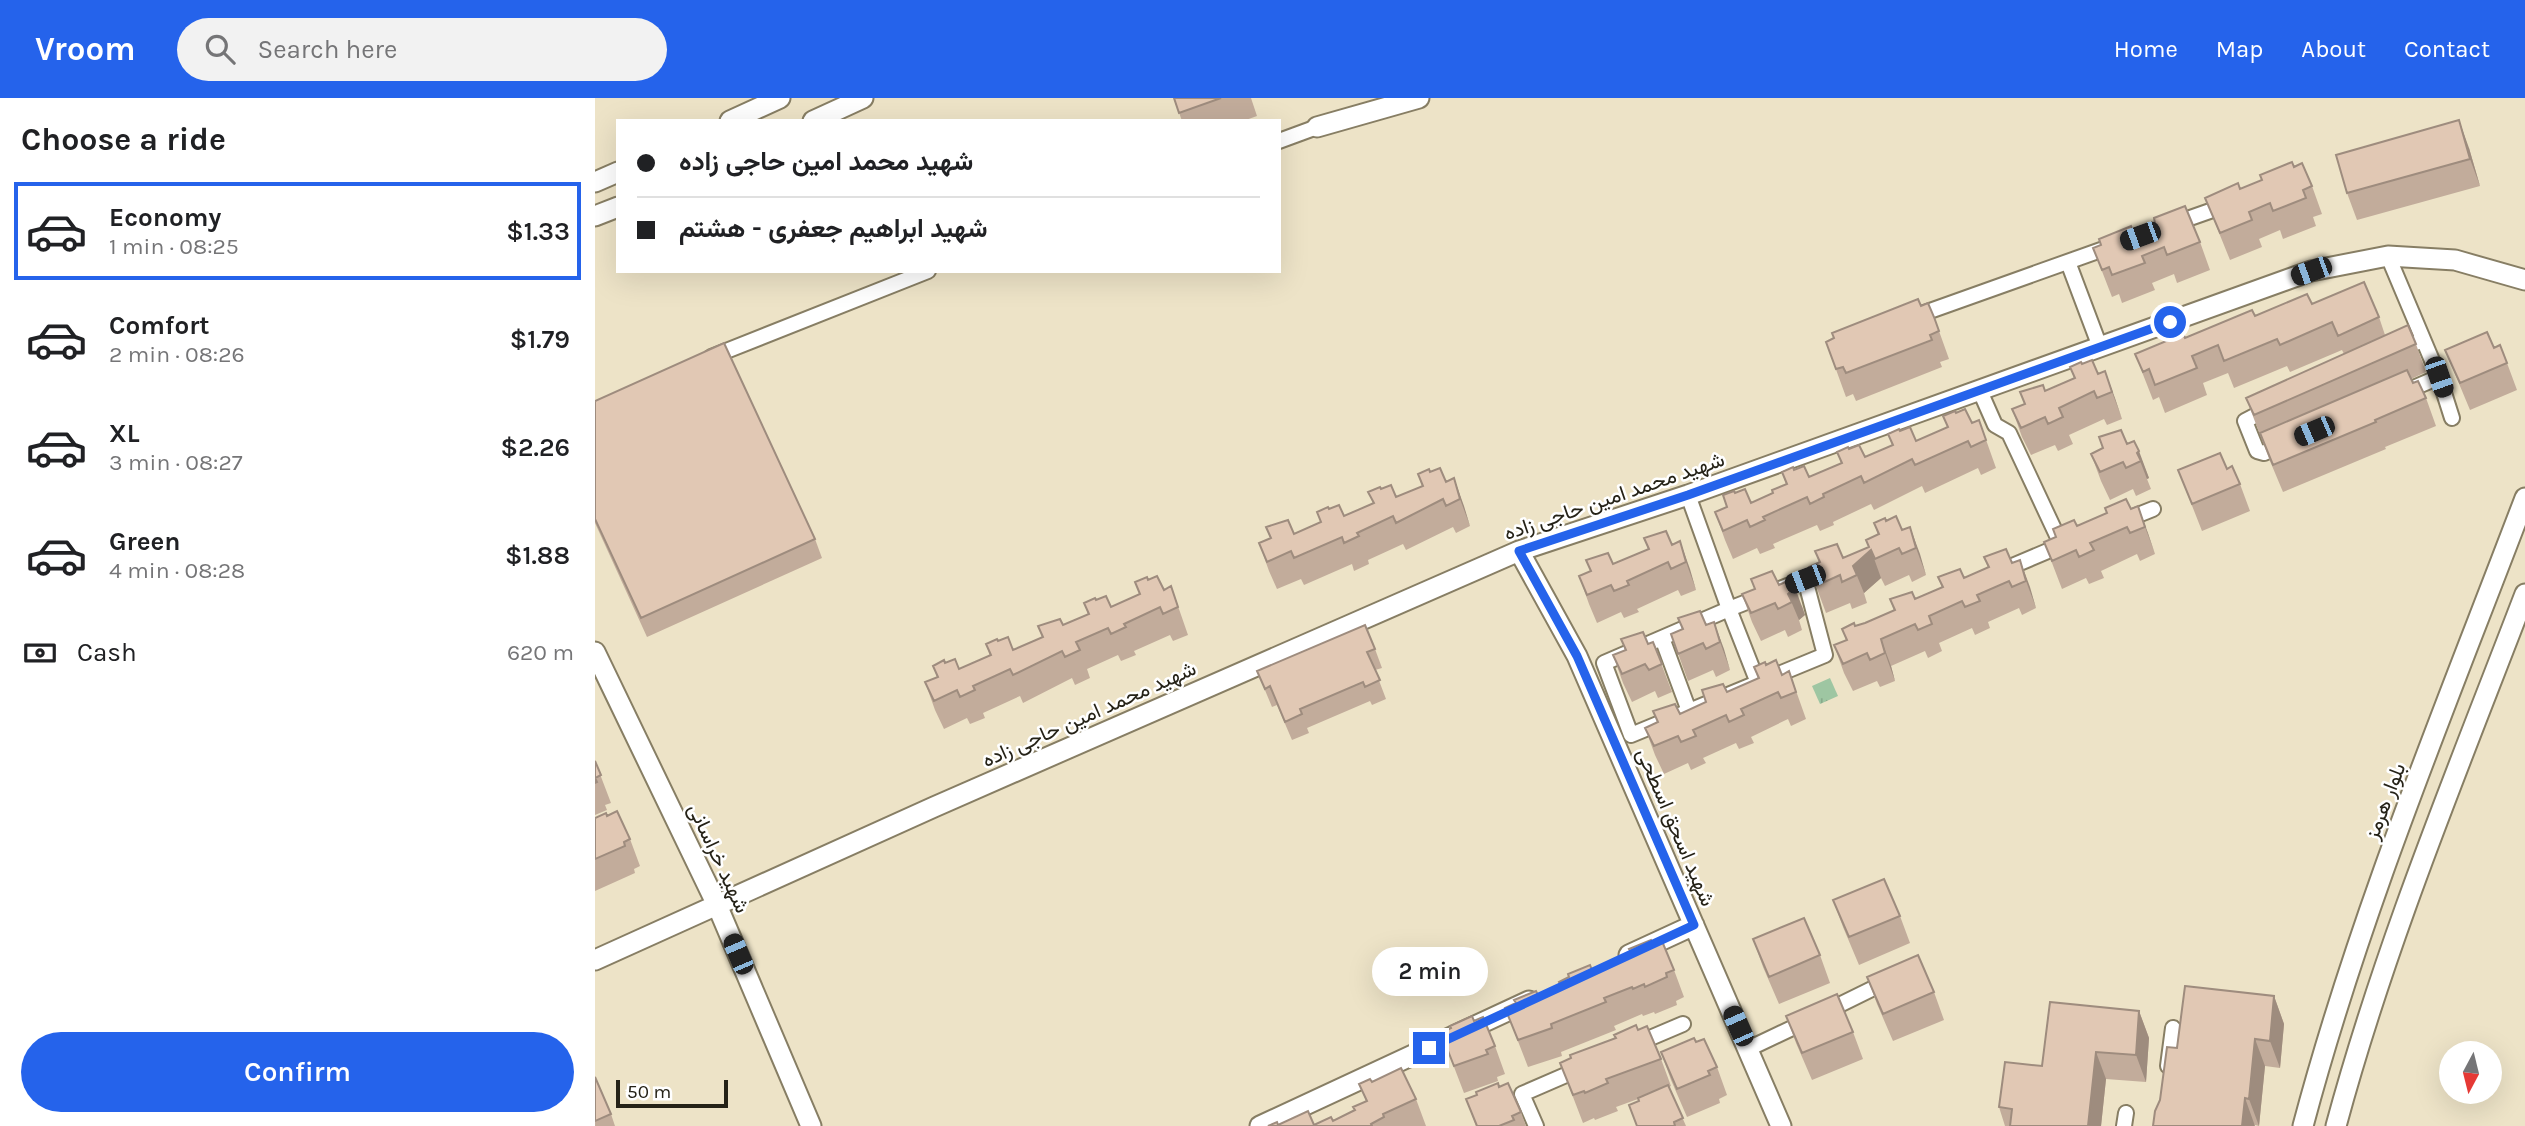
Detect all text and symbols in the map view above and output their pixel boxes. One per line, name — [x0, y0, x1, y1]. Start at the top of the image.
search box — [177, 18, 667, 81]
text: Vroom — [35, 30, 135, 68]
icon: search — [201, 30, 239, 68]
text: Search here — [257, 34, 397, 65]
text: Home — [2114, 35, 2178, 63]
text: Map — [2216, 35, 2263, 63]
text: About — [2301, 35, 2366, 63]
text: Contact — [2404, 35, 2490, 63]
text: Choose a ride — [21, 121, 226, 158]
text: شهید محمد امین حاجی زاده — [679, 146, 973, 177]
icon: car — [25, 200, 88, 263]
text: Economy — [109, 202, 221, 233]
text: شهید ابراهیم جعفری - هشتم — [679, 213, 988, 244]
text: $1.33 — [506, 216, 570, 247]
car — [2117, 219, 2164, 253]
text: 1 min · 08:25 — [109, 233, 239, 260]
car — [2288, 254, 2335, 288]
route start — [2154, 306, 2186, 338]
icon: car — [25, 308, 88, 371]
text: Comfort — [109, 310, 210, 341]
text: $1.79 — [510, 324, 570, 355]
text: 2 min · 08:26 — [109, 341, 245, 368]
car — [2423, 354, 2456, 400]
car — [2291, 413, 2338, 449]
icon: car — [25, 416, 88, 479]
text: XL — [109, 418, 140, 449]
text: $2.26 — [501, 432, 570, 463]
street label: شهید محمد امین حاجی زاده — [1501, 447, 1728, 546]
text: 3 min · 08:27 — [109, 449, 243, 476]
icon: car — [25, 524, 88, 587]
text: Green — [109, 526, 181, 557]
text: $1.88 — [505, 540, 570, 571]
text: 4 min · 08:28 — [109, 557, 245, 584]
car — [1782, 562, 1829, 596]
icon: cash — [21, 634, 59, 672]
text: Cash — [77, 637, 137, 668]
text: 620 m — [507, 639, 574, 666]
street label: شهید محمد امین حاجی زاده — [978, 656, 1200, 773]
street label: شهید اسحق اسطحی — [1631, 744, 1720, 910]
street label: بلوار هرمز — [2359, 760, 2411, 844]
street label: شهید خراسانی — [682, 799, 755, 917]
car — [721, 931, 756, 977]
callout: 2 min — [1371, 946, 1487, 996]
text: 2 min — [1399, 958, 1461, 985]
car — [1720, 1003, 1757, 1049]
button: Confirm — [21, 1032, 574, 1112]
route end — [1413, 1032, 1445, 1064]
north arrow — [2439, 1041, 2503, 1104]
map controls — [2439, 1041, 2502, 1104]
scale bar — [616, 1077, 728, 1109]
text: 50 m — [627, 1081, 671, 1103]

